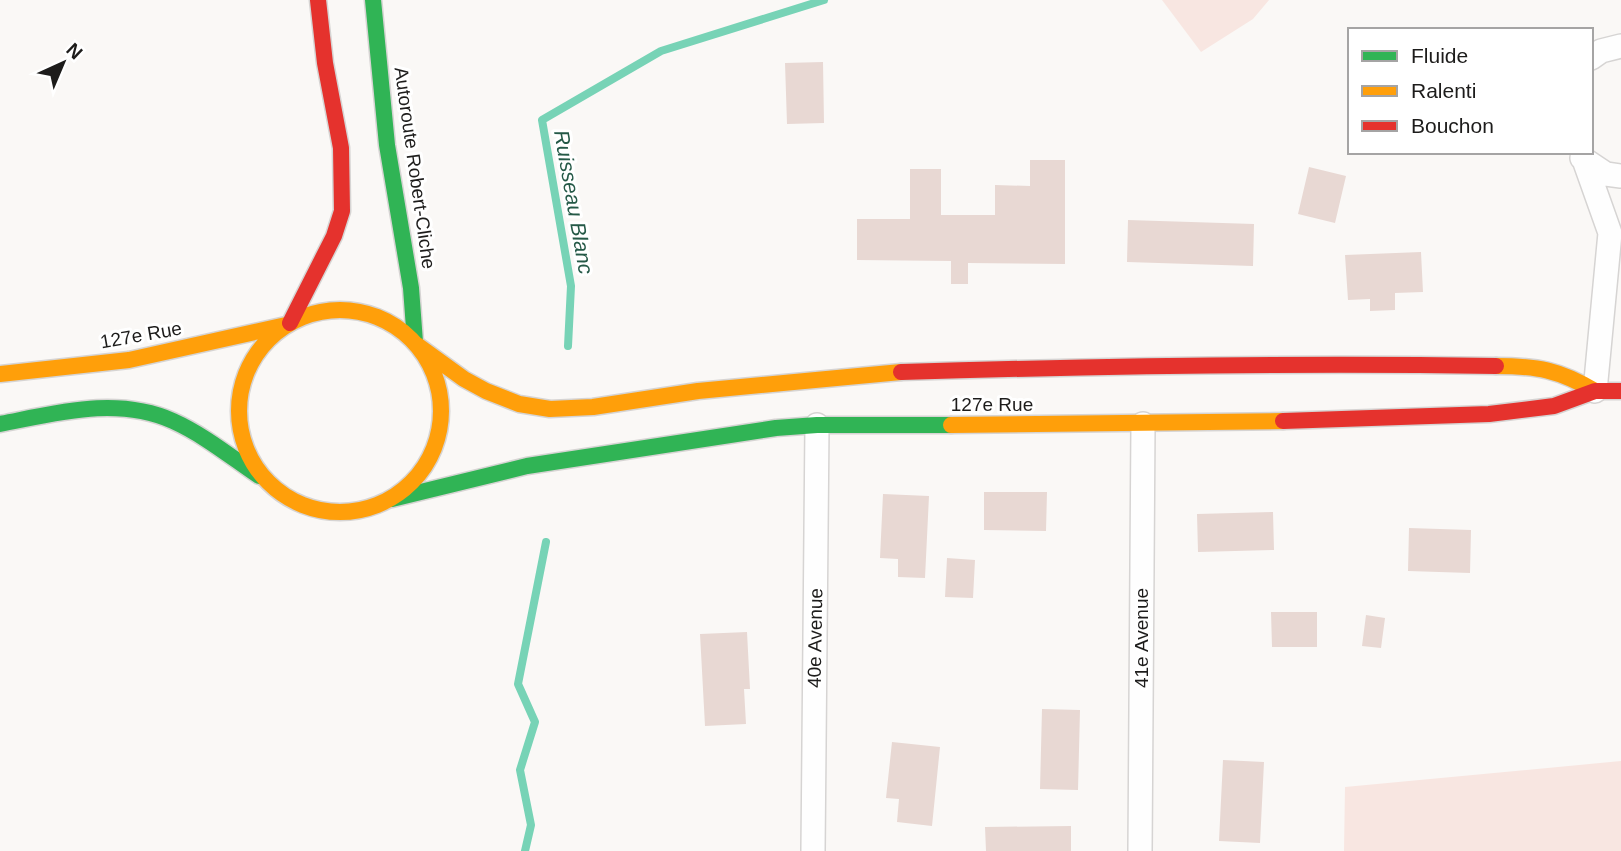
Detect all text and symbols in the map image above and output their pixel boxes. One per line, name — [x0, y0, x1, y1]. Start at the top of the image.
north arrow — [28, 28, 98, 98]
legend — [1348, 28, 1593, 154]
text: N — [62, 39, 87, 63]
text: Fluide — [1411, 44, 1468, 67]
street label: Autoroute Robert-Cliche — [390, 66, 440, 270]
text: Ralenti — [1411, 79, 1476, 102]
text: Bouchon — [1411, 114, 1494, 137]
water label: Ruisseau Blanc — [550, 128, 598, 276]
street label: 127e Rue — [99, 318, 183, 352]
street label: 127e Rue — [951, 394, 1033, 415]
street label: 40e Avenue — [804, 588, 826, 688]
street label: 41e Avenue — [1131, 588, 1152, 688]

